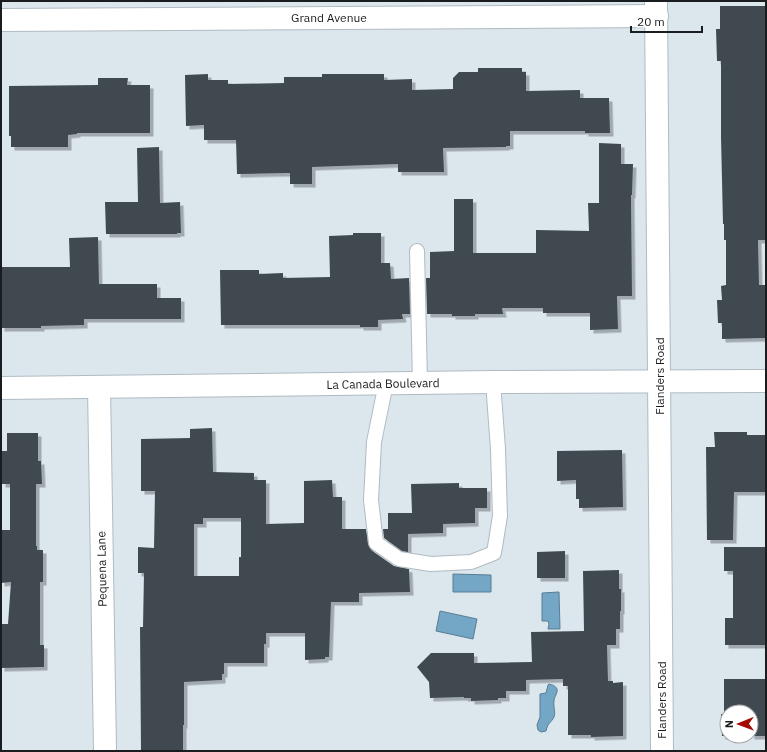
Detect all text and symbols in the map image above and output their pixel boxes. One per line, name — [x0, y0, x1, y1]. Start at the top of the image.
scale bar — [631, 8, 702, 34]
street label: Grand Avenue — [291, 10, 367, 25]
text: 20 m — [637, 14, 665, 29]
street label: Flanders Road — [652, 337, 667, 415]
street label: La Canada Boulevard — [326, 375, 440, 392]
street label: Pequena Lane — [93, 531, 110, 607]
street label: Flanders Road — [654, 661, 669, 739]
north arrow — [719, 704, 759, 744]
text: N — [722, 720, 736, 728]

